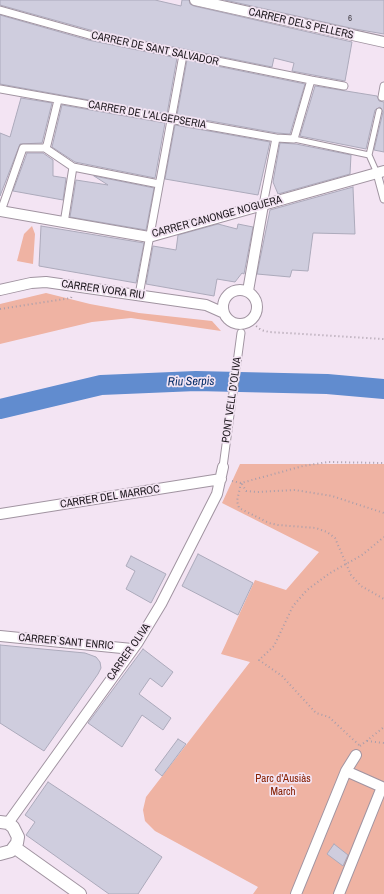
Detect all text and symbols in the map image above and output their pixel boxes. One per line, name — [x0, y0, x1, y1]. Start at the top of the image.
street label: CARRER DELS PELLERS — [247, 6, 355, 42]
house number: 6 — [348, 14, 352, 24]
street label: CARRER DE SANT SALVADOR — [90, 29, 220, 69]
street label: CARRER DE L'ALGEPSERIA — [87, 98, 207, 132]
street label: CARRER CANONGE NOGUERA — [150, 193, 284, 241]
street label: CARRER VORA RIU — [60, 278, 146, 302]
street label: PONT VELL D’OLIVA — [219, 356, 245, 444]
water label: Riu Serpis — [168, 374, 214, 390]
street label: CARRER DEL MARROC — [59, 483, 161, 511]
street label: CARRER OLIVA — [105, 621, 153, 683]
street label: CARRER SANT ENRIC — [18, 631, 114, 653]
park label: Parc d'Ausiàs March — [255, 772, 311, 798]

